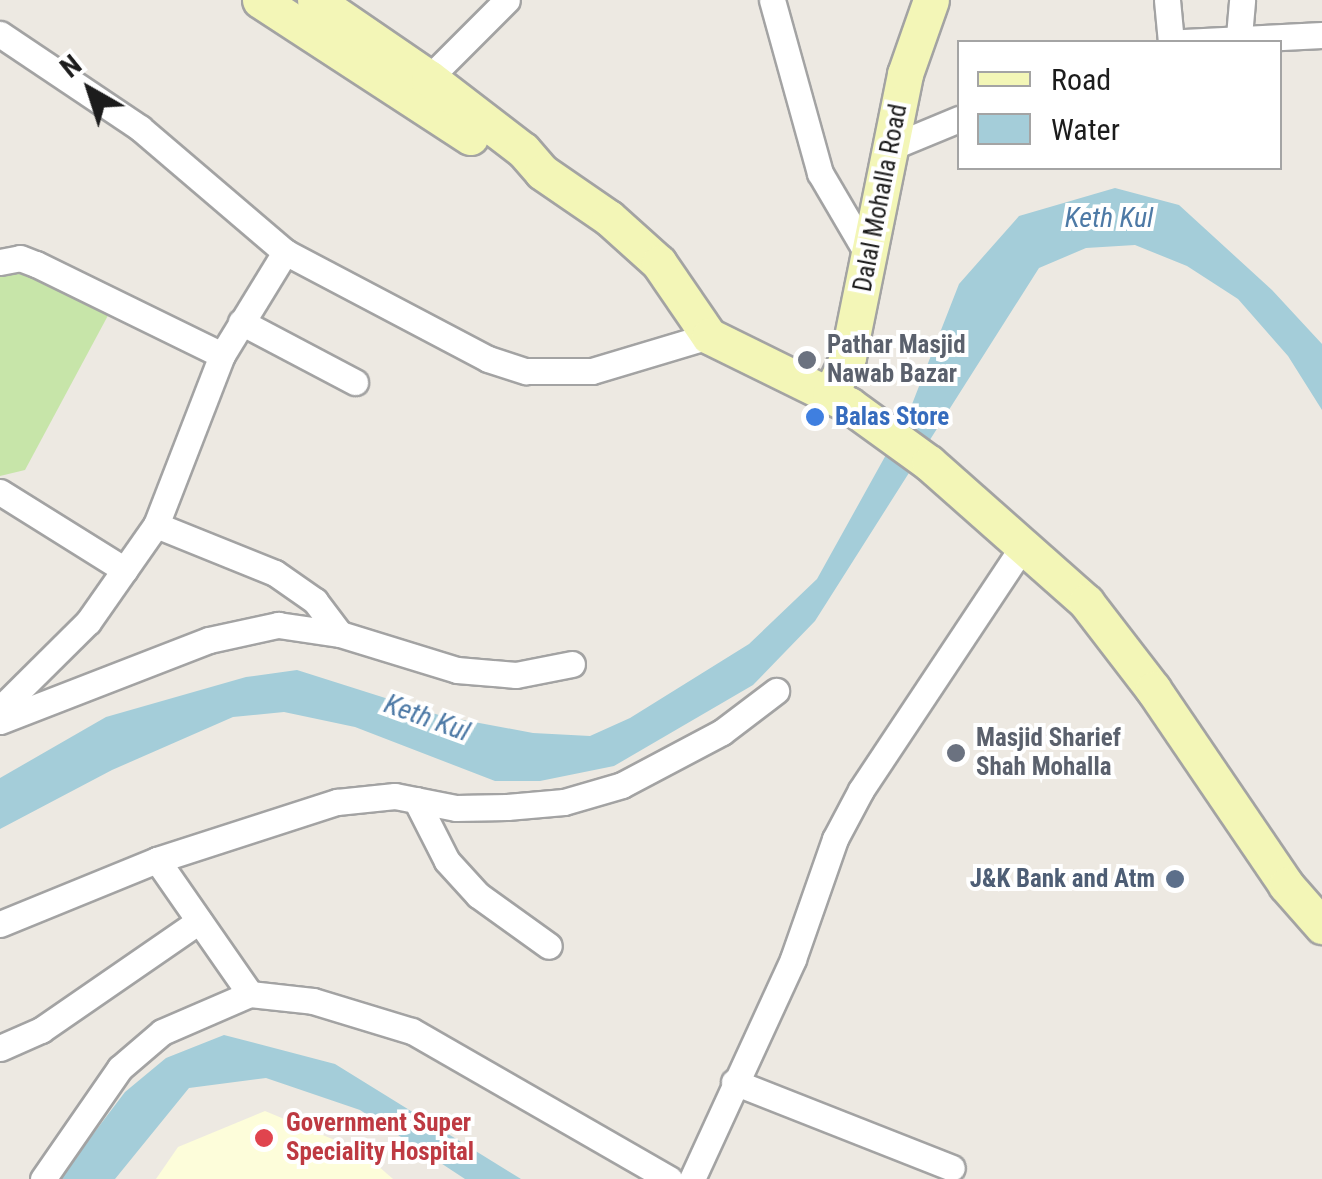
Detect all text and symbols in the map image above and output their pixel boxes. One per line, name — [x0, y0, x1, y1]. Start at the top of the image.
north arrow — [40, 40, 140, 140]
legend — [957, 40, 1282, 170]
text: N — [54, 48, 88, 85]
text: Road — [1051, 62, 1111, 97]
street label: Dalal Mohalla Road — [848, 102, 914, 294]
text: Water — [1051, 112, 1120, 147]
water label: Keth Kul — [1065, 201, 1153, 235]
place label: Pathar Masjid Nawab Bazar — [827, 331, 966, 390]
marker: Pathar Masjid Nawab Bazar — [796, 349, 818, 371]
place label: Balas Store — [835, 402, 949, 432]
marker: Balas Store — [804, 406, 826, 428]
water label: Keth Kul — [380, 687, 474, 749]
place label: Masjid Sharief Shah Mohalla — [976, 724, 1121, 783]
marker: Masjid Sharief Shah Mohalla — [945, 742, 967, 764]
place label: J&K Bank and Atm — [970, 864, 1155, 894]
marker: J&K Bank and Atm — [1164, 868, 1186, 890]
place label: Government Super Speciality Hospital — [286, 1109, 474, 1168]
marker: Government Super Speciality Hospital — [251, 1125, 277, 1151]

